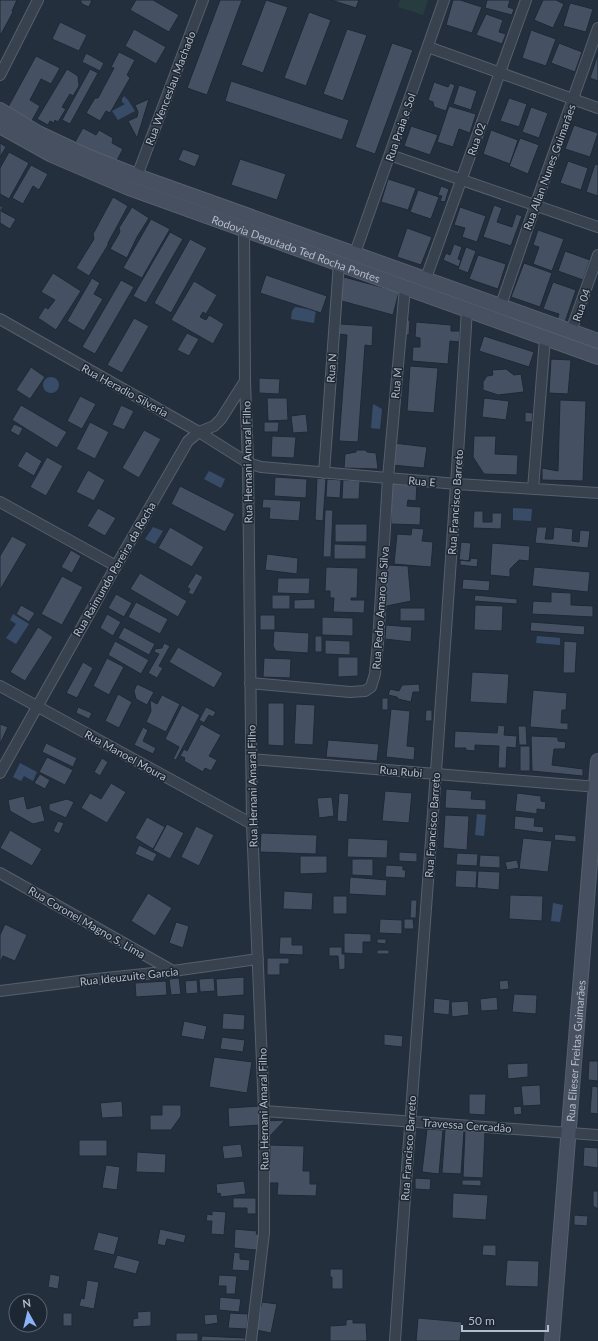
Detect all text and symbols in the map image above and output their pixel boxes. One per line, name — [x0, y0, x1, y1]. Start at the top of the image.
street label: Rua Wenceslau Machado — [142, 29, 198, 147]
street label: Rua Praia e Sol — [382, 91, 418, 163]
street label: Rua Allan Nunes Guimarães — [520, 102, 578, 232]
street label: Rua 02 — [464, 121, 488, 157]
street label: Rodovia Deputado Ted Rocha Pontes — [210, 212, 382, 285]
street label: Rua 04 — [569, 286, 593, 323]
street label: Rua N — [323, 353, 339, 383]
street label: Rua Heradio Silveria — [79, 361, 171, 419]
street label: Rua M — [388, 367, 404, 399]
street label: Rua Hernani Amaral Filho — [239, 401, 255, 523]
street label: Rua Francisco Barreto — [445, 449, 465, 555]
street label: Rua E — [408, 473, 436, 489]
street label: Rua Raimundo Pereira da Rocha — [70, 499, 158, 639]
street label: Rua Pedro Amaro da Silva — [369, 546, 391, 670]
street label: Rua Hernani Amaral Filho — [244, 725, 260, 847]
street label: Rua Manoel Moura — [83, 727, 169, 783]
street label: Rua Rubi — [379, 763, 423, 779]
street label: Rua Francisco Barreto — [422, 772, 442, 878]
street label: Rua Coronel Magno S. Lima — [26, 883, 148, 961]
street label: Rua Ideuzuite Garcia — [79, 964, 179, 988]
street label: Rua Elieser Freitas Guimarães — [563, 979, 587, 1122]
street label: Rua Hernani Amaral Filho — [255, 1048, 271, 1170]
street label: Rua Francisco Barreto — [398, 1095, 418, 1201]
street label: Travessa Cercadão — [422, 1115, 512, 1135]
north arrow — [8, 1293, 48, 1333]
text: N — [21, 1296, 32, 1310]
scale bar — [462, 1307, 548, 1333]
text: 50 m — [468, 1313, 495, 1328]

